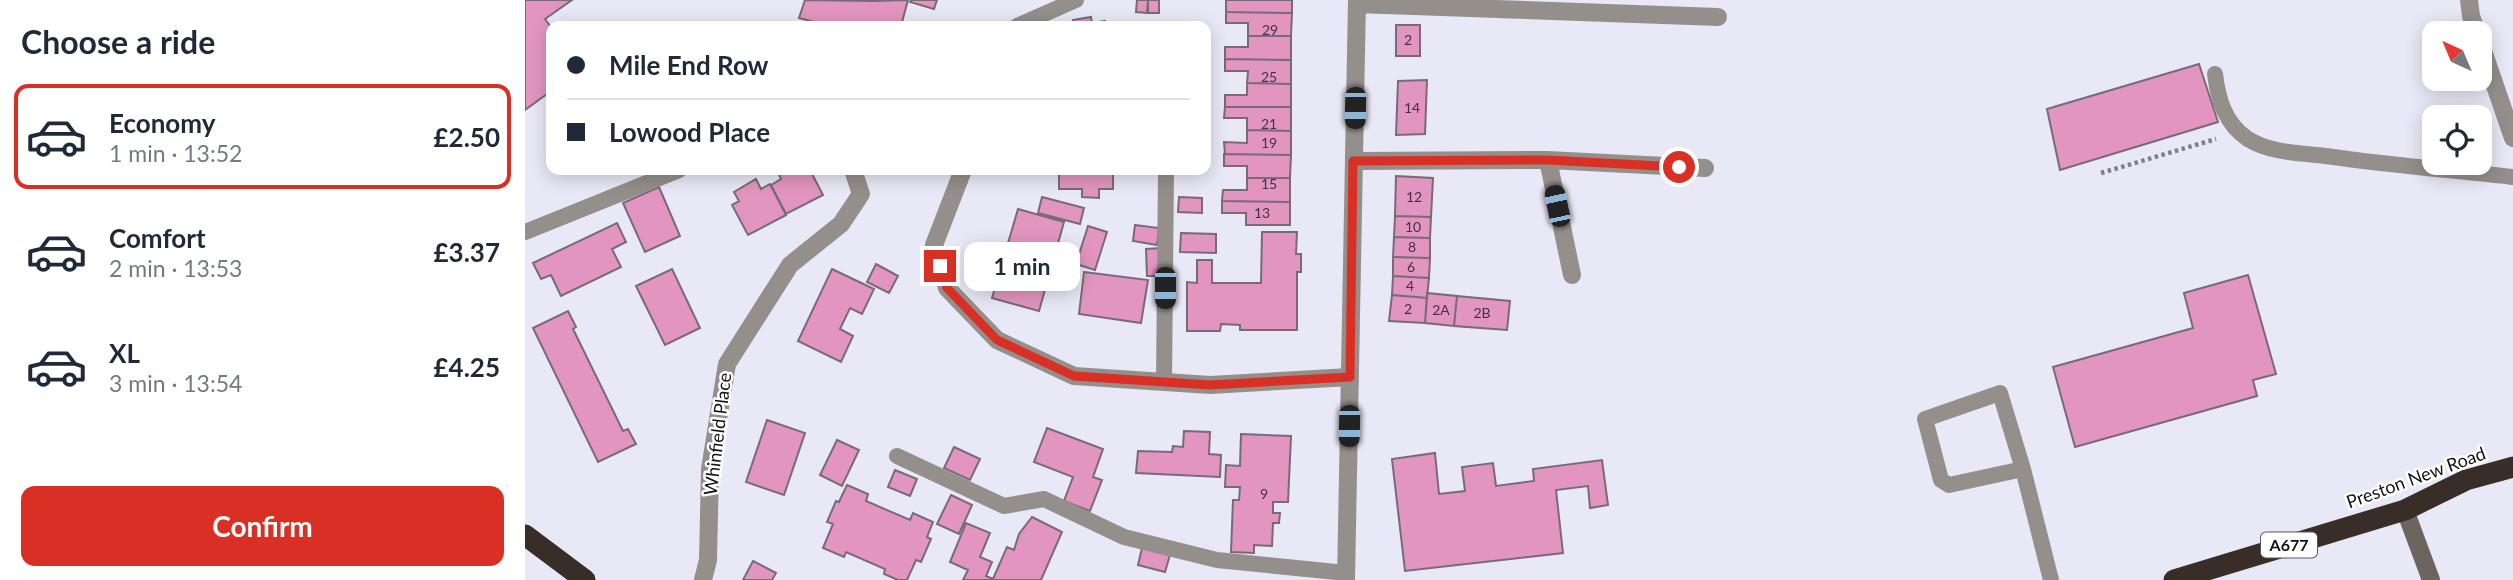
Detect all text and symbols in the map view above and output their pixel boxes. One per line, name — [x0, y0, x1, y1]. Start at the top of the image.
house number: 29 — [1262, 21, 1278, 38]
north arrow — [2422, 21, 2492, 91]
map controls — [2422, 21, 2492, 175]
text: Choose a ride — [21, 22, 215, 61]
house number: 2 — [1404, 31, 1412, 48]
text: Mile End Row — [609, 49, 768, 81]
house number: 25 — [1261, 68, 1277, 85]
car — [1345, 87, 1366, 129]
house number: 14 — [1404, 99, 1420, 116]
icon: car — [25, 105, 88, 168]
button: locate — [2422, 105, 2492, 175]
text: Economy — [109, 107, 215, 139]
house number: 21 — [1261, 115, 1277, 132]
text: Lowood Place — [609, 116, 770, 148]
text: £2.50 — [434, 121, 500, 153]
house number: 19 — [1261, 134, 1277, 151]
text: 1 min · 13:52 — [109, 139, 242, 167]
route start — [1663, 151, 1695, 183]
house number: 15 — [1261, 175, 1277, 192]
car — [1543, 183, 1572, 229]
house number: 12 — [1406, 188, 1422, 205]
house number: 13 — [1254, 204, 1270, 221]
house number: 10 — [1405, 218, 1421, 235]
icon: car — [25, 220, 88, 283]
text: Comfort — [109, 222, 206, 254]
text: £3.37 — [434, 236, 500, 268]
house number: 8 — [1408, 238, 1416, 255]
callout: 1 min — [965, 242, 1080, 290]
route end — [924, 250, 956, 282]
text: 1 min — [993, 252, 1051, 280]
text: 2 min · 13:53 — [109, 254, 242, 282]
house number: 6 — [1407, 258, 1415, 275]
car — [1155, 267, 1176, 309]
house number: 4 — [1406, 277, 1414, 294]
house number: 2 — [1404, 300, 1412, 317]
house number: 2A — [1432, 301, 1450, 318]
house number: 2B — [1473, 304, 1491, 321]
icon: car — [25, 335, 88, 398]
text: XL — [109, 337, 140, 369]
text: £4.25 — [434, 351, 500, 383]
text: 3 min · 13:54 — [109, 369, 242, 397]
street label: Whinfield Place — [699, 371, 735, 496]
car — [1339, 405, 1360, 447]
street label: Preston New Road — [2343, 442, 2488, 512]
house number: 9 — [1260, 485, 1268, 502]
button: Confirm — [21, 486, 504, 566]
road number: A677 — [2261, 532, 2317, 558]

